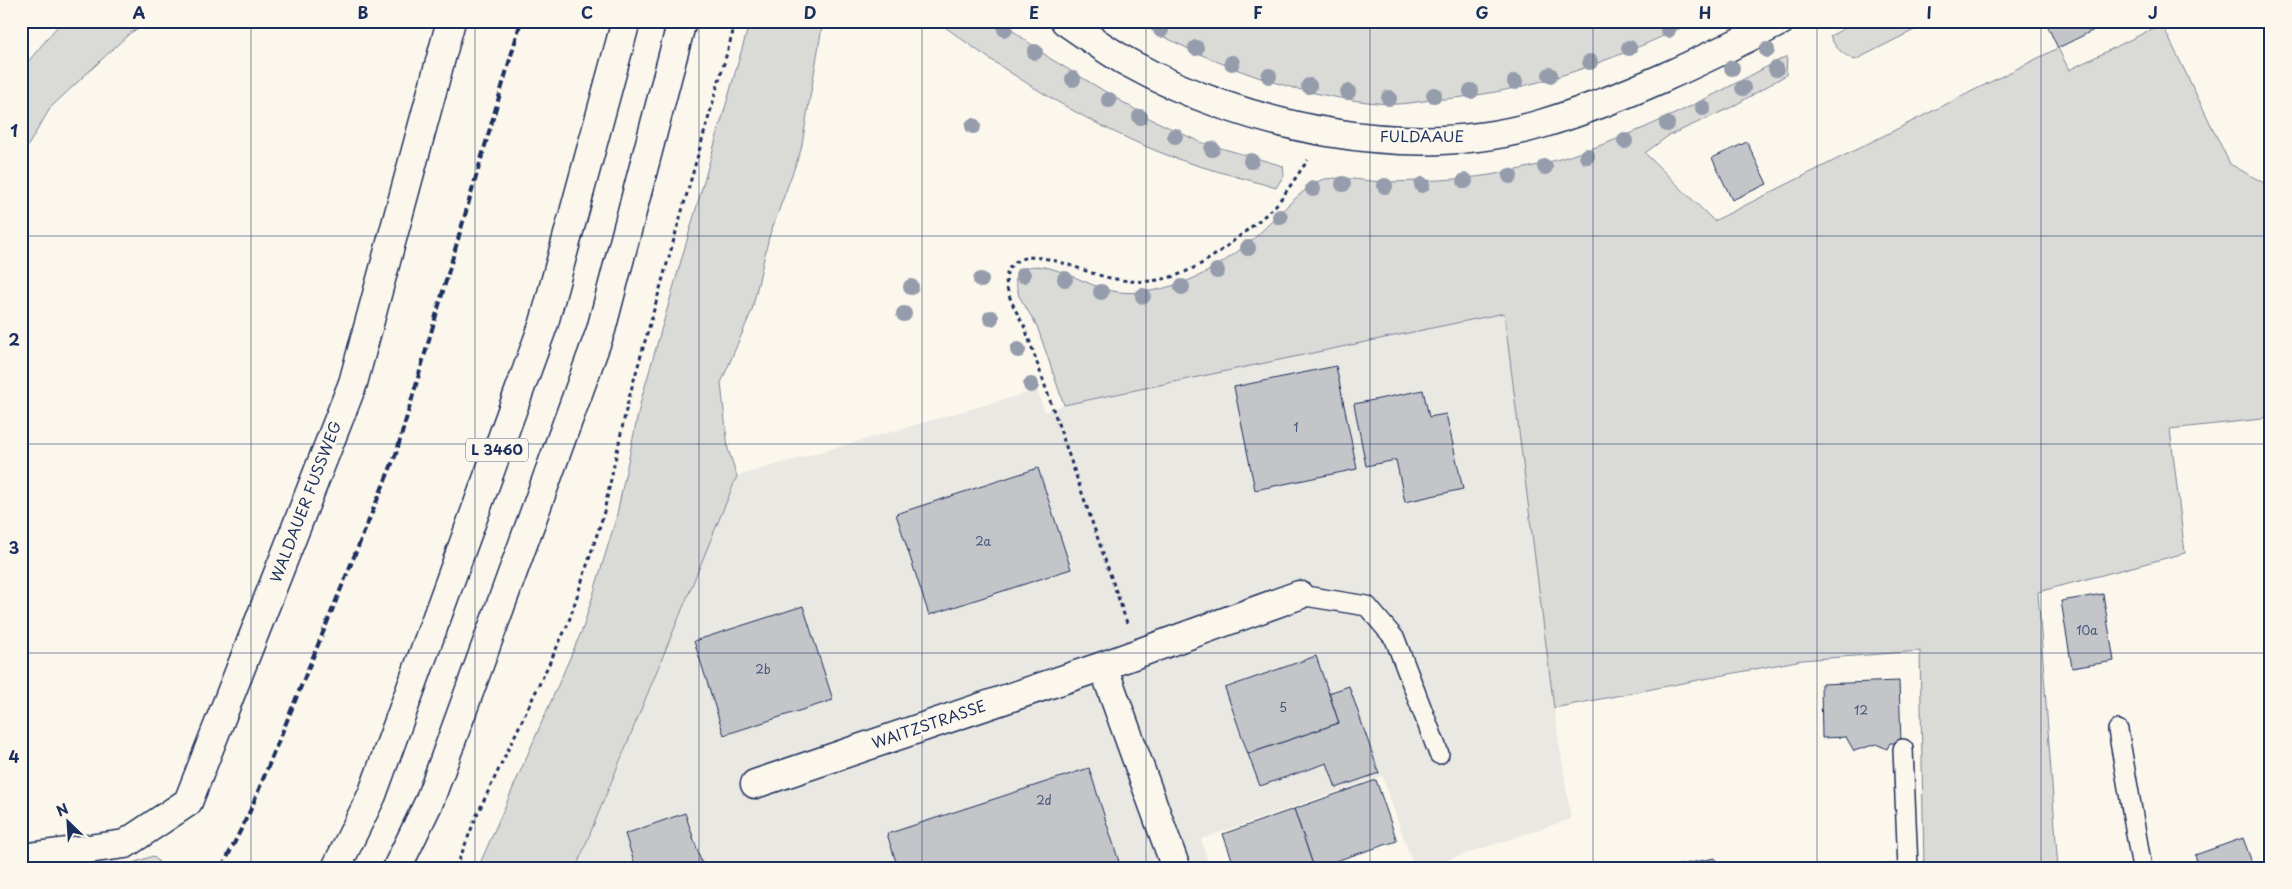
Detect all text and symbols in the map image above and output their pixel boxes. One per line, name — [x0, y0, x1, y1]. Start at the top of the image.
text: A — [133, 0, 146, 24]
text: B — [358, 0, 369, 24]
text: C — [581, 0, 593, 24]
text: D — [804, 0, 816, 24]
text: E — [1029, 0, 1039, 24]
text: F — [1253, 0, 1263, 24]
text: G — [1475, 0, 1489, 24]
text: H — [1699, 0, 1711, 24]
text: I — [1926, 0, 1932, 24]
text: J — [2148, 0, 2158, 24]
text: 1 — [10, 118, 18, 142]
street label: FULDAAUE — [1380, 124, 1464, 147]
text: 2 — [8, 327, 20, 351]
street label: WALDAUER FUSSWEG — [263, 417, 346, 586]
house number: 1 — [1293, 418, 1299, 436]
road number: L 3460 — [466, 438, 528, 462]
house number: 2a — [975, 532, 991, 550]
text: 3 — [9, 535, 19, 559]
house number: 10a — [2076, 621, 2098, 639]
house number: 2b — [755, 660, 771, 678]
street label: WAITZSTRASSE — [868, 693, 989, 754]
house number: 5 — [1279, 698, 1287, 716]
house number: 12 — [1854, 701, 1868, 719]
text: 4 — [9, 744, 20, 768]
house number: 2d — [1036, 791, 1052, 809]
north arrow — [42, 796, 92, 846]
text: N — [53, 798, 72, 822]

